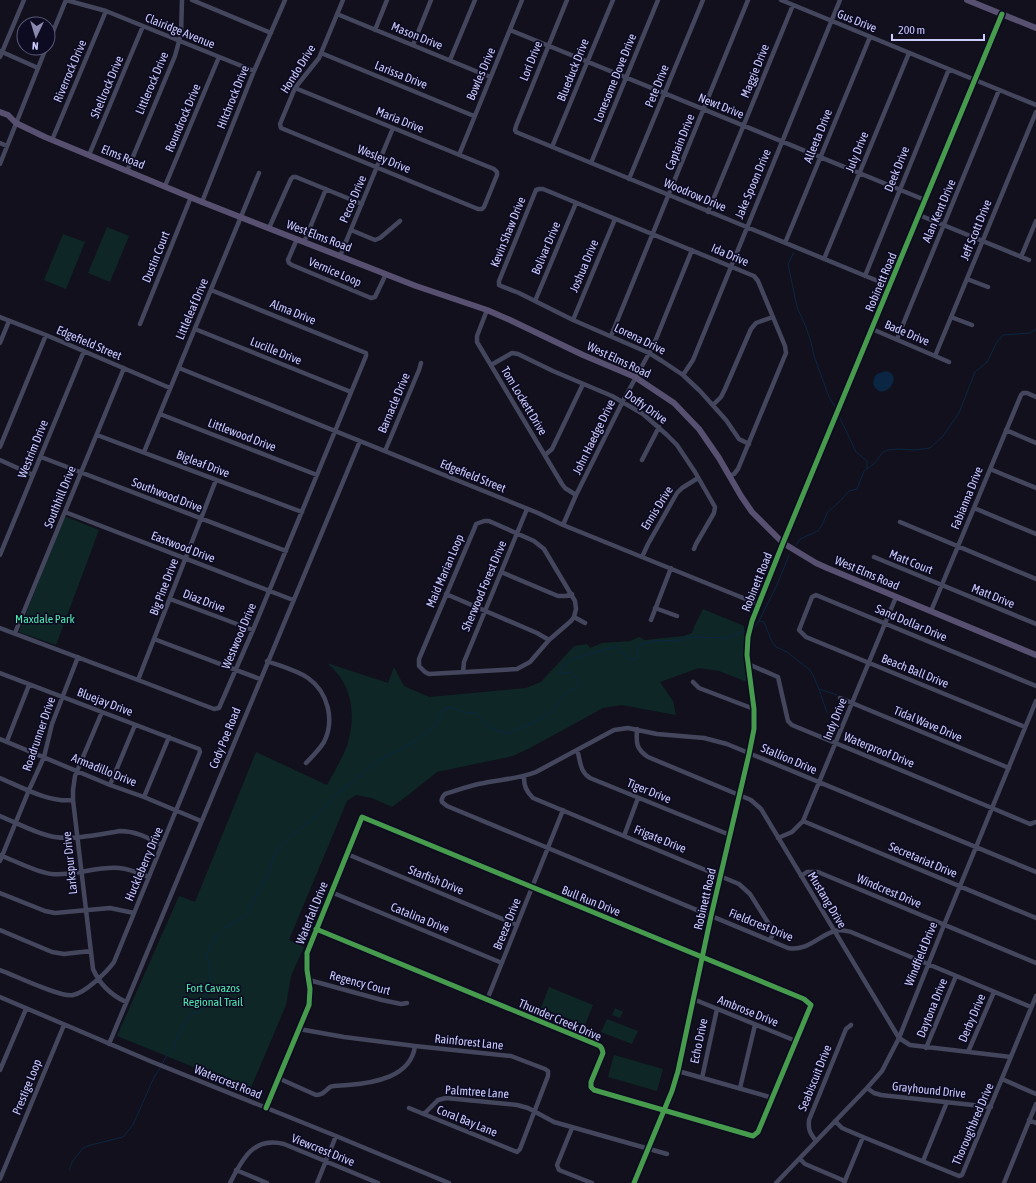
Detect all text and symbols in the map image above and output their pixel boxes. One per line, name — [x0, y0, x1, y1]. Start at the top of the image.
street label: Gus Drive — [835, 7, 879, 35]
street label: Clairidge Avenue — [143, 11, 217, 51]
north arrow — [16, 16, 56, 56]
scale bar — [892, 16, 984, 42]
street label: Mason Drive — [389, 19, 445, 53]
text: 200 m — [898, 23, 925, 37]
street label: Lonesome Dove Drive — [591, 32, 639, 124]
street label: Blueduck Drive — [554, 37, 592, 103]
street label: Riverrock Drive — [51, 38, 89, 104]
street label: Lori Drive — [517, 39, 545, 83]
text: N — [32, 40, 39, 52]
street label: Hondo Drive — [278, 42, 318, 96]
street label: Maggie Drive — [738, 42, 772, 100]
street label: Bowles Drive — [464, 45, 498, 103]
street label: Littlerock Drive — [133, 50, 171, 116]
street label: Shellrock Drive — [88, 54, 126, 120]
street label: Larissa Drive — [373, 58, 429, 92]
street label: Hitchrock Drive — [214, 63, 252, 131]
street label: Pete Drive — [642, 63, 672, 109]
street label: Roundrock Drive — [162, 82, 204, 154]
street label: Newt Drive — [696, 91, 746, 121]
street label: Maria Drive — [374, 104, 426, 136]
street label: Alleeta Drive — [801, 107, 835, 165]
street label: Captain Drive — [662, 112, 698, 172]
street label: July Drive — [843, 130, 871, 174]
street label: Elms Road — [99, 142, 147, 172]
street label: Wesley Drive — [355, 142, 413, 176]
street label: Deek Drive — [882, 144, 912, 194]
street label: Jake Spoon Drive — [732, 147, 774, 221]
street label: Pecos Drive — [337, 173, 369, 225]
street label: Woodrow Drive — [662, 176, 728, 214]
street label: Alan Kent Drive — [919, 177, 959, 245]
street label: Kevin Shaw Drive — [488, 195, 528, 269]
street label: Jeff Scott Drive — [957, 198, 995, 262]
street label: West Elms Road — [284, 217, 354, 255]
street label: Bolivar Drive — [529, 219, 563, 277]
street label: Dustin Court — [139, 229, 173, 285]
street label: Joshua Drive — [567, 238, 601, 294]
street label: Ida Drive — [709, 241, 751, 269]
street label: Robinett Road — [862, 250, 900, 314]
street label: Vernice Loop — [306, 255, 364, 290]
street label: Littleleaf Drive — [173, 276, 211, 342]
street label: Alma Drive — [268, 296, 318, 328]
street label: Bade Drive — [882, 317, 932, 349]
street label: Lorena Drive — [612, 321, 668, 357]
street label: Edgefield Street — [54, 323, 124, 363]
street label: Lucille Drive — [248, 334, 304, 368]
street label: West Elms Road — [585, 339, 653, 381]
street label: Tom Lockett Drive — [498, 364, 550, 438]
street label: Barnacle Drive — [375, 371, 413, 435]
street label: Doffy Drive — [622, 387, 670, 427]
street label: John Haedge Drive — [570, 397, 618, 477]
street label: Littlewood Drive — [206, 416, 278, 454]
street label: Westrim Drive — [15, 418, 51, 480]
street label: Bigleaf Drive — [174, 447, 232, 481]
street label: Edgefield Street — [438, 457, 508, 496]
street label: Southhill Drive — [41, 464, 79, 530]
street label: Fabianna Drive — [948, 465, 986, 531]
street label: Southwood Drive — [130, 475, 204, 515]
street label: Ennis Drive — [638, 484, 676, 532]
street label: Eastwood Drive — [149, 528, 217, 566]
street label: Maid Marian Loop — [423, 532, 467, 610]
street label: Sherwood Forest Drive — [459, 538, 509, 634]
street label: Matt Court — [887, 547, 935, 577]
street label: Robinett Road — [739, 550, 775, 614]
street label: West Elms Road — [833, 553, 901, 593]
street label: Big Pine Drive — [147, 557, 181, 617]
street label: Matt Drive — [969, 581, 1017, 611]
street label: Diaz Drive — [181, 587, 227, 615]
street label: Westwood Drive — [219, 601, 259, 671]
street label: Sand Dollar Drive — [873, 602, 949, 644]
park label: Maxdale Park — [15, 612, 76, 626]
street label: Beach Ball Drive — [879, 651, 951, 691]
street label: Bluejay Drive — [75, 685, 135, 719]
street label: Roadrunner Drive — [20, 695, 58, 773]
street label: Indy Drive — [820, 696, 850, 742]
street label: Tidal Wave Drive — [892, 703, 964, 745]
street label: Cody Poe Road — [206, 705, 244, 771]
street label: Waterproof Drive — [842, 729, 916, 771]
street label: Stallion Drive — [759, 741, 819, 777]
street label: Armadillo Drive — [69, 751, 139, 789]
street label: Tiger Drive — [625, 776, 673, 806]
street label: Frigate Drive — [632, 822, 688, 856]
street label: Huckleberry Drive — [122, 825, 166, 903]
street label: Larkspur Drive — [60, 831, 80, 895]
street label: Secretariat Drive — [887, 839, 959, 881]
street label: Starfish Drive — [406, 863, 466, 897]
street label: Robinett Road — [691, 867, 719, 931]
street label: Mustang Drive — [805, 869, 849, 931]
street label: Windcrest Drive — [854, 871, 924, 911]
street label: Waterfall Drive — [293, 880, 331, 946]
street label: Bull Run Drive — [560, 883, 622, 919]
street label: Breeze Drive — [490, 896, 524, 952]
street label: Catalina Drive — [388, 900, 452, 936]
street label: Fieldcrest Drive — [727, 906, 795, 944]
street label: Windfield Drive — [902, 920, 940, 988]
street label: Regency Court — [328, 968, 392, 998]
street label: Daytona Drive — [914, 976, 950, 1040]
park label: Fort Cavazos Regional Trail — [183, 981, 244, 1009]
street label: Derby Drive — [956, 992, 988, 1044]
street label: Ambrose Drive — [716, 993, 780, 1029]
street label: Thunder Creek Drive — [516, 996, 604, 1044]
street label: Echo Drive — [687, 1017, 711, 1065]
street label: Rainforest Lane — [434, 1031, 504, 1053]
street label: Seabiscuit Drive — [795, 1043, 835, 1113]
street label: Prestige Loop — [9, 1057, 45, 1117]
street label: Watercrest Road — [192, 1062, 264, 1102]
street label: Grayhound Drive — [892, 1079, 966, 1101]
street label: Thoroughbred Drive — [949, 1081, 997, 1167]
street label: Palmtree Lane — [445, 1083, 509, 1101]
street label: Coral Bay Lane — [435, 1103, 499, 1139]
street label: Viewcrest Drive — [289, 1131, 357, 1169]

